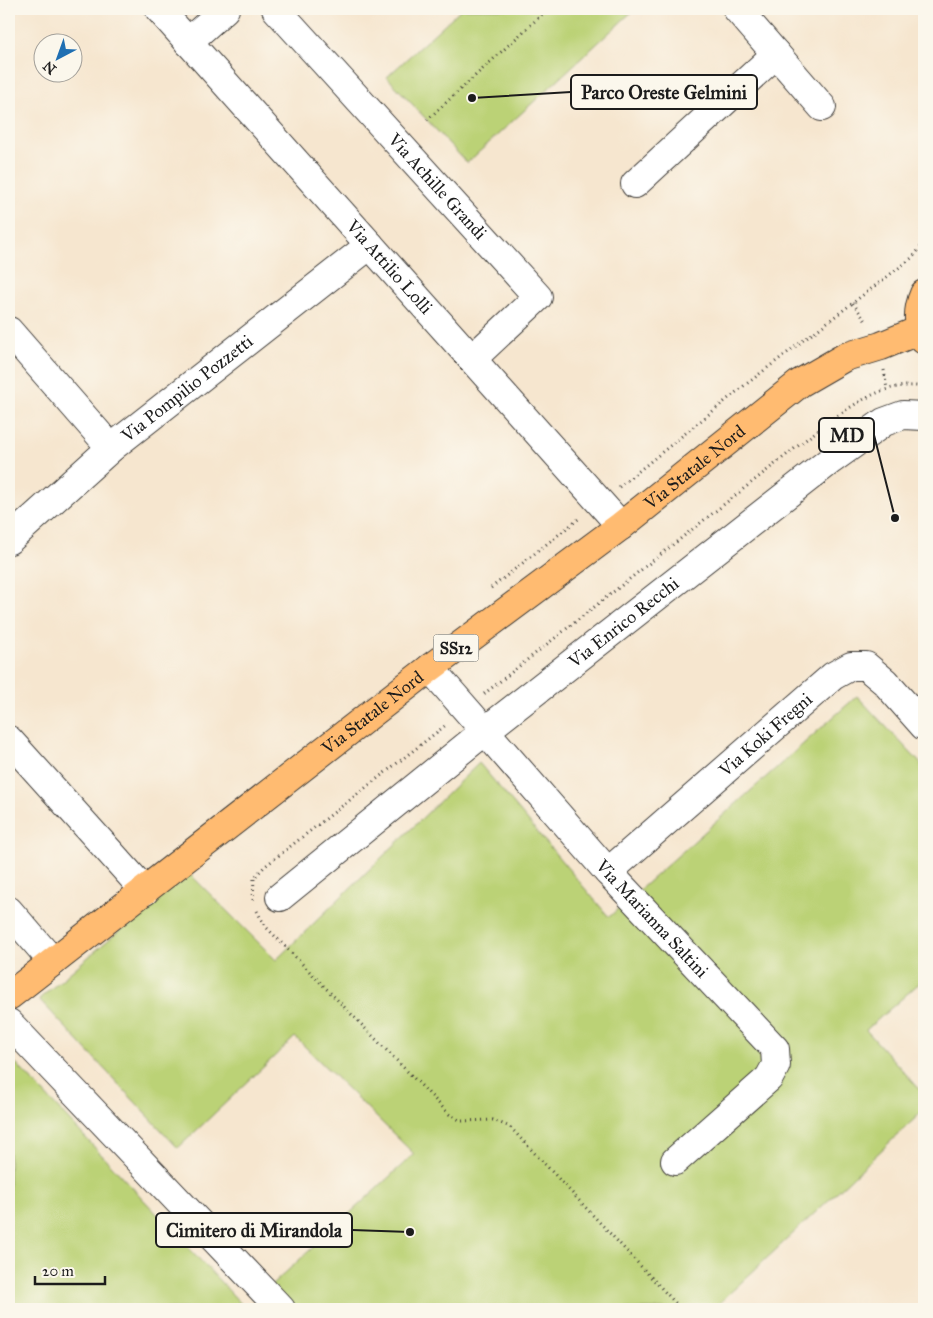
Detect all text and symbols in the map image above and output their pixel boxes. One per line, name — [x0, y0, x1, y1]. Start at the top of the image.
north arrow — [32, 32, 82, 82]
text: N — [40, 57, 60, 78]
callout: Parco Oreste Gelmini — [571, 75, 757, 109]
text: Parco Oreste Gelmini — [581, 81, 748, 104]
street label: Via Achille Grandi — [383, 128, 491, 244]
street label: Via Attilio Lolli — [341, 215, 437, 319]
street label: Via Pompilio Pozzetti — [116, 330, 257, 447]
callout: MD — [819, 418, 874, 452]
street label: Via Statale Nord — [639, 420, 750, 515]
text: MD — [830, 424, 864, 447]
street label: Via Enrico Recchi — [563, 572, 683, 673]
road number: SS12 — [434, 634, 478, 661]
street label: Via Statale Nord — [316, 666, 428, 760]
street label: Via Koki Fregni — [714, 688, 817, 782]
street label: Via Marianna Saltini — [591, 854, 713, 982]
callout: Cimitero di Mirandola — [156, 1213, 352, 1247]
text: Cimitero di Mirandola — [166, 1219, 343, 1242]
scale bar — [35, 1253, 105, 1285]
text: 20 m — [42, 1262, 74, 1280]

